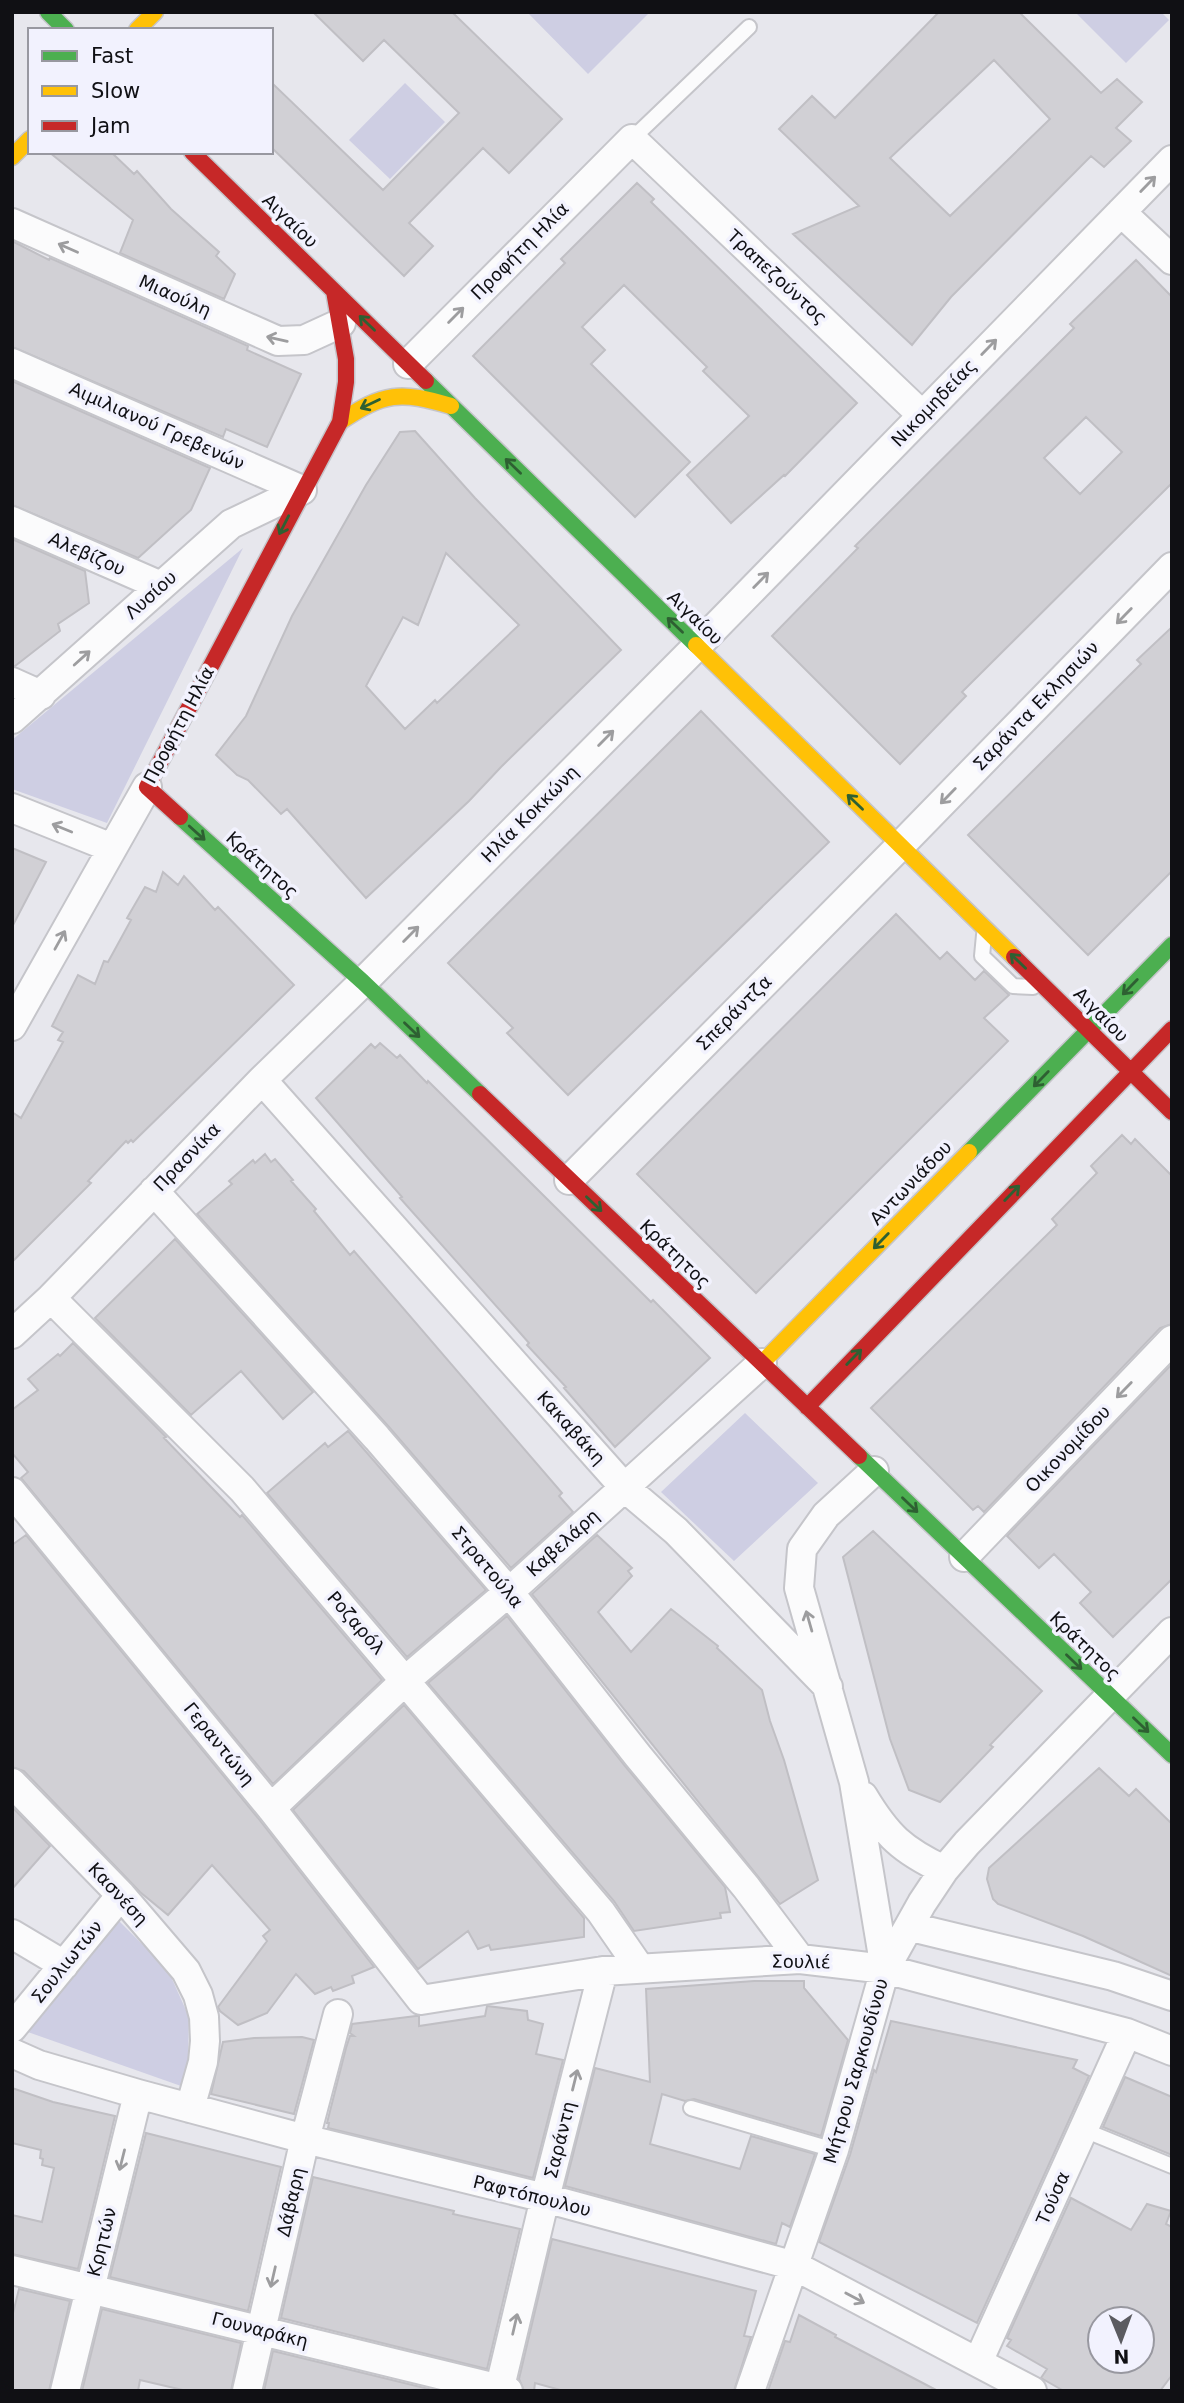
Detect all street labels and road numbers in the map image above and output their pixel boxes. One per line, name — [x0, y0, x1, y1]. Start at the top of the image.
street label: Αιγαίου — [258, 189, 322, 252]
street label: Προφήτη Ηλία — [466, 197, 573, 304]
street label: Τραπεζούντος — [722, 224, 832, 328]
street label: Μιαούλη — [136, 270, 215, 321]
street label: Νικομηδείας — [887, 355, 981, 451]
street label: Αιμιλιανού Γρεβενών — [66, 377, 248, 474]
street label: Αλεβίζου — [46, 527, 129, 580]
street label: Λυσίου — [121, 566, 181, 623]
street label: Αιγαίου — [663, 586, 727, 649]
street label: Σαράντα Εκλησιών — [968, 637, 1103, 775]
street label: Προφήτη Ηλία — [139, 663, 218, 787]
street label: Ηλία Κοκκώνη — [477, 761, 582, 866]
street label: Κράτητος — [222, 827, 303, 902]
street label: Σπεράντζα — [692, 971, 776, 1055]
street label: Αιγαίου — [1070, 983, 1133, 1046]
street label: Πρασνίκα — [149, 1118, 224, 1195]
street label: Αντωνιάδου — [865, 1136, 956, 1229]
street label: Κράτητος — [636, 1215, 715, 1292]
street label: Κακαβάκη — [533, 1387, 610, 1469]
street label: Οικονομίδου — [1021, 1401, 1114, 1497]
street label: Καβελάρη — [522, 1505, 603, 1581]
street label: Στρατούλα — [447, 1522, 528, 1612]
street label: Ροζαρόλ — [323, 1587, 390, 1659]
street label: Κράτητος — [1046, 1607, 1125, 1684]
street label: Γεραντώνη — [180, 1698, 259, 1789]
street label: Κασνέση — [84, 1858, 153, 1929]
street label: Σουλιωτών — [27, 1916, 106, 2007]
street label: Σουλιέ — [771, 1950, 831, 1973]
street label: Μήτρου Σαρκουδίνου — [819, 1976, 892, 2166]
street label: Σαράντη — [540, 2099, 579, 2181]
street label: Δάβαρη — [272, 2165, 309, 2239]
street label: Τούσα — [1031, 2168, 1073, 2228]
street label: Ραφτόπουλου — [471, 2171, 593, 2220]
street label: Κρητών — [83, 2205, 120, 2279]
street label: Γουναράκη — [210, 2307, 311, 2352]

